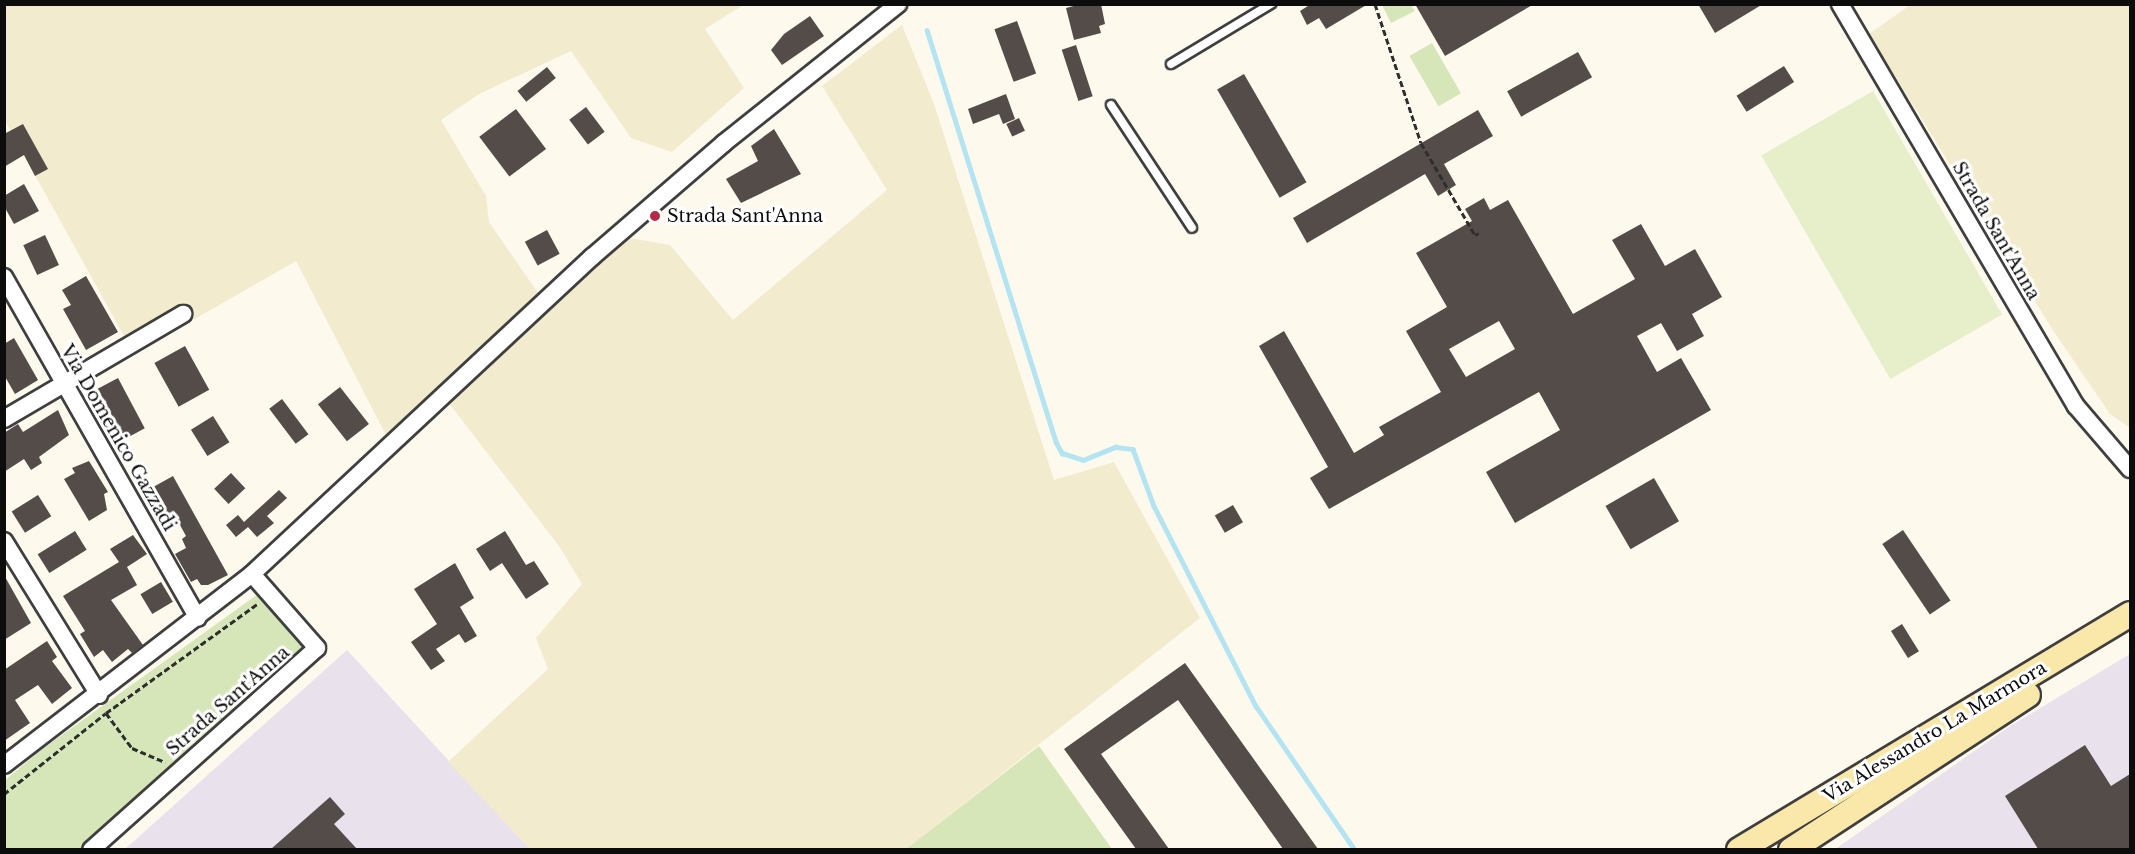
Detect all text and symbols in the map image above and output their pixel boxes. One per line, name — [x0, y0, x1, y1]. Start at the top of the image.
street label: Strada Sant'Anna — [1948, 158, 2044, 304]
place label: Strada Sant'Anna — [667, 205, 823, 227]
marker: Strada Sant'Anna — [648, 209, 662, 223]
street label: Via Domenico Gazzadi — [56, 341, 180, 535]
street label: Strada Sant'Anna — [162, 642, 294, 760]
street label: Via Alessandro La Marmora — [1819, 656, 2051, 808]

